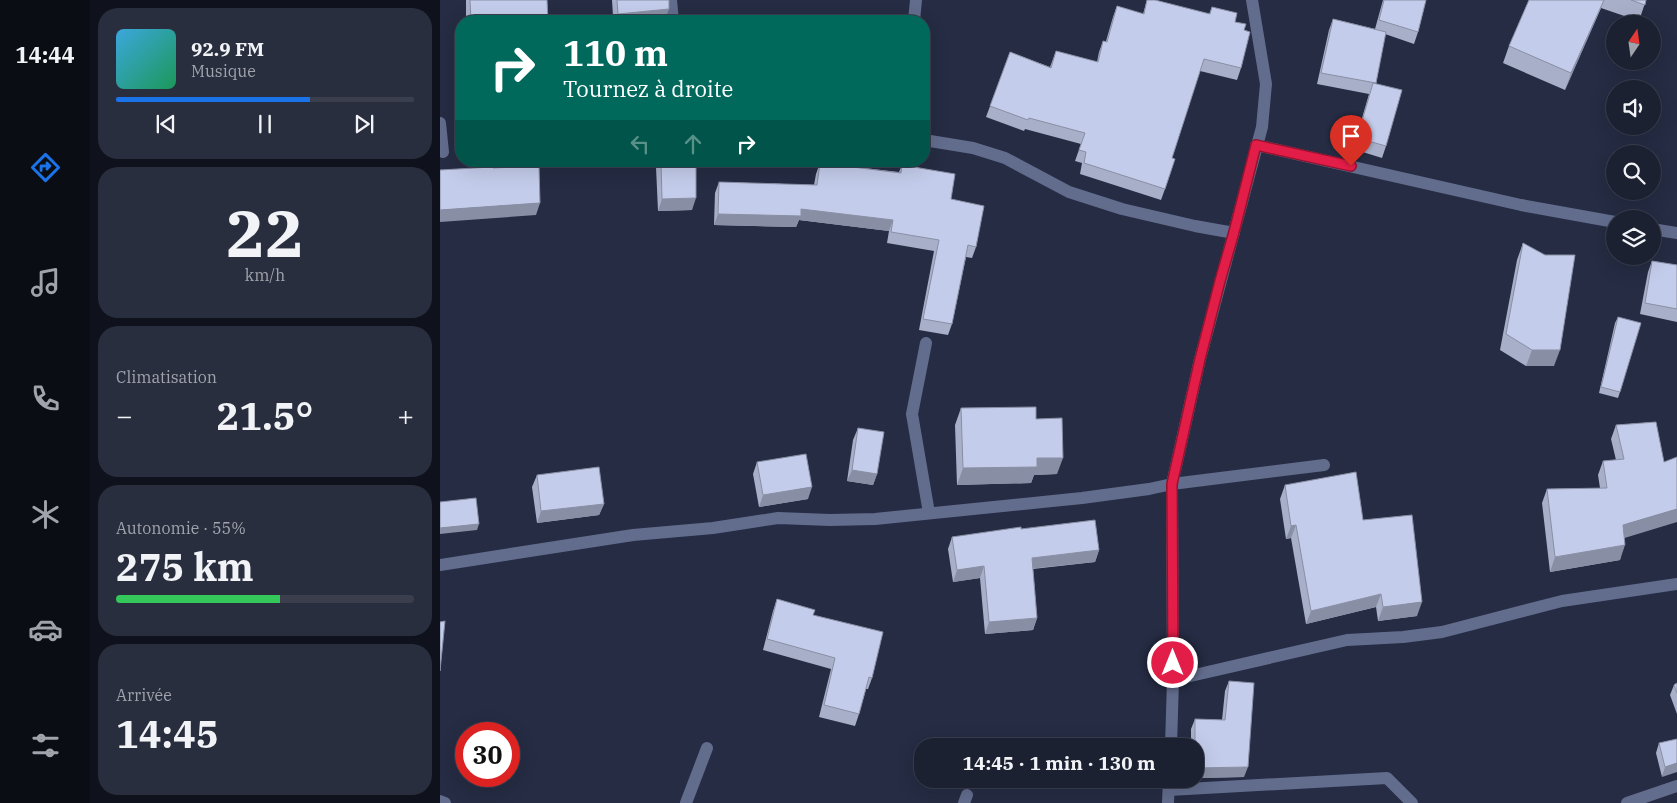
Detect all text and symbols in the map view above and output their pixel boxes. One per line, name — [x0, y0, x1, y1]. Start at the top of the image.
north arrow — [1606, 15, 1661, 70]
map controls — [1606, 15, 1661, 265]
text: 110 m — [563, 30, 668, 76]
icon: right — [480, 35, 545, 100]
text: 92.9 FM — [191, 37, 264, 61]
text: 14:44 — [15, 40, 75, 69]
text: Musique — [191, 61, 256, 81]
text: Tournez à droite — [563, 74, 733, 103]
button: sound — [1606, 80, 1661, 135]
icon: previous — [152, 110, 180, 138]
icon: pause — [251, 110, 279, 138]
icon: next — [350, 110, 378, 138]
pin — [1330, 115, 1372, 166]
icon: arrive — [1337, 122, 1365, 150]
icon: left — [626, 130, 654, 158]
icon: ahead — [679, 130, 707, 158]
icon: right — [732, 130, 760, 158]
button: search — [1606, 145, 1661, 200]
icon: directions — [28, 150, 63, 185]
text: 22 — [226, 190, 304, 275]
button: layers — [1606, 210, 1661, 265]
icon: music — [28, 265, 63, 300]
text: km/h — [245, 265, 285, 285]
text: Climatisation — [116, 367, 217, 387]
icon: phone — [28, 381, 63, 416]
text: 21.5° — [217, 391, 313, 440]
text: − — [116, 397, 133, 434]
text: + — [397, 397, 414, 434]
icon: climate — [28, 497, 63, 532]
text: Autonomie · 55% — [116, 518, 246, 538]
text: 275 km — [116, 542, 254, 591]
icon: car — [28, 612, 63, 647]
position arrow — [1146, 636, 1198, 688]
text: Arrivée — [116, 685, 172, 705]
text: 14:45 — [116, 709, 219, 758]
speed limit sign: 30 — [455, 722, 520, 787]
icon: filters — [28, 728, 63, 763]
text: 14:45 · 1 min · 130 m — [963, 751, 1155, 775]

